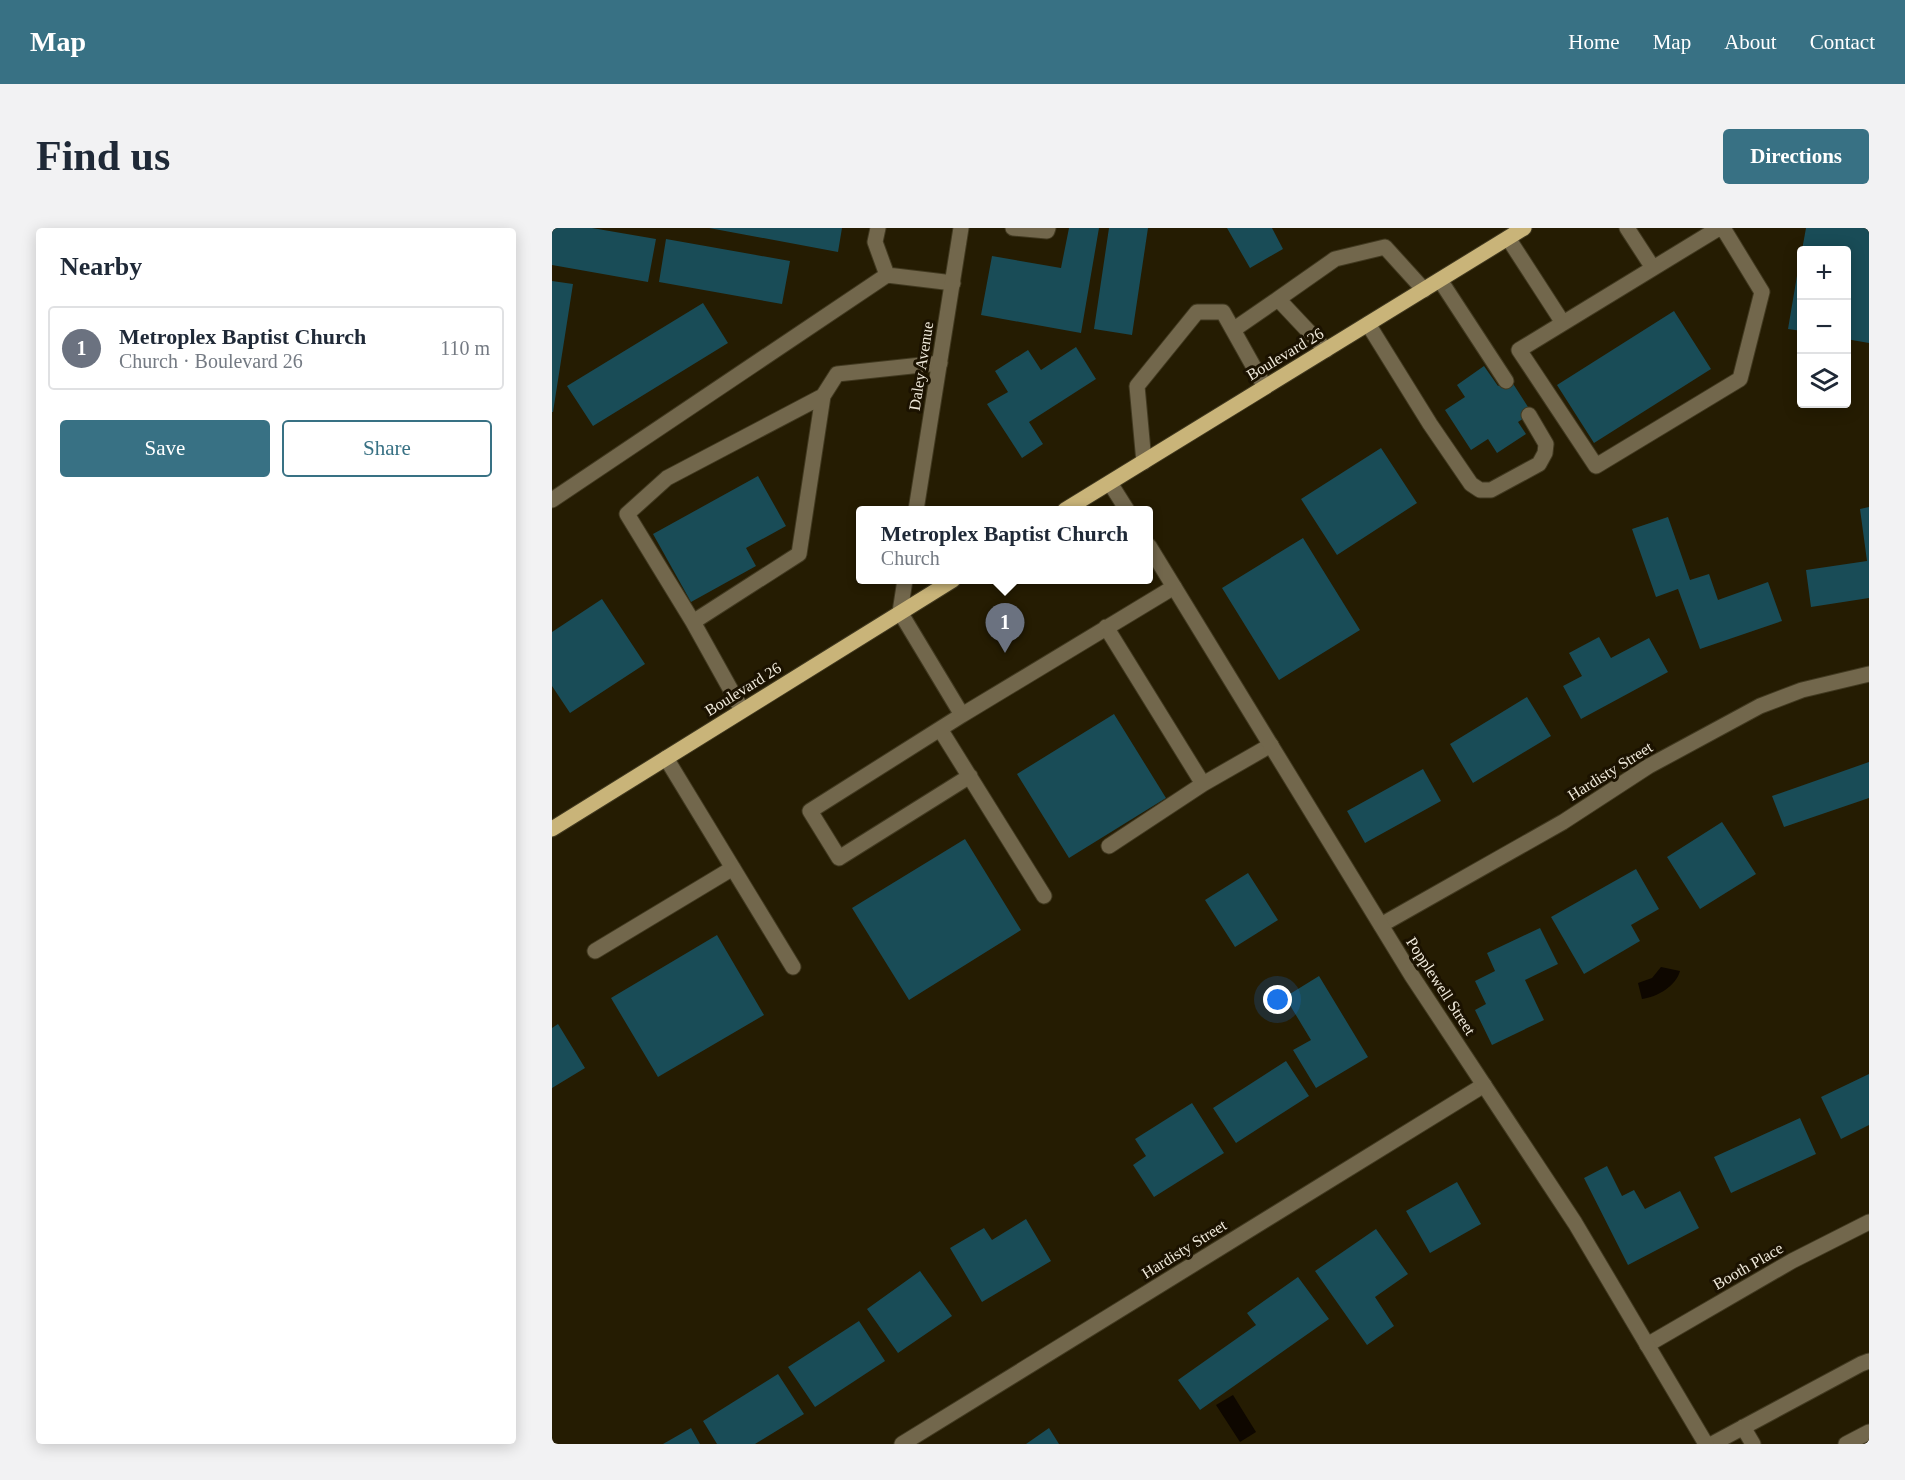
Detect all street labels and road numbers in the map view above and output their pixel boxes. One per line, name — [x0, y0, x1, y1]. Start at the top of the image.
street label: Daley Avenue — [906, 320, 937, 412]
street label: Boulevard 26 — [1243, 324, 1327, 384]
street label: Boulevard 26 — [702, 659, 784, 719]
street label: Hardisty Street — [1565, 738, 1656, 805]
street label: Popplewell Street — [1402, 934, 1479, 1039]
street label: Hardisty Street — [1139, 1216, 1230, 1283]
street label: Booth Place — [1710, 1239, 1786, 1293]

